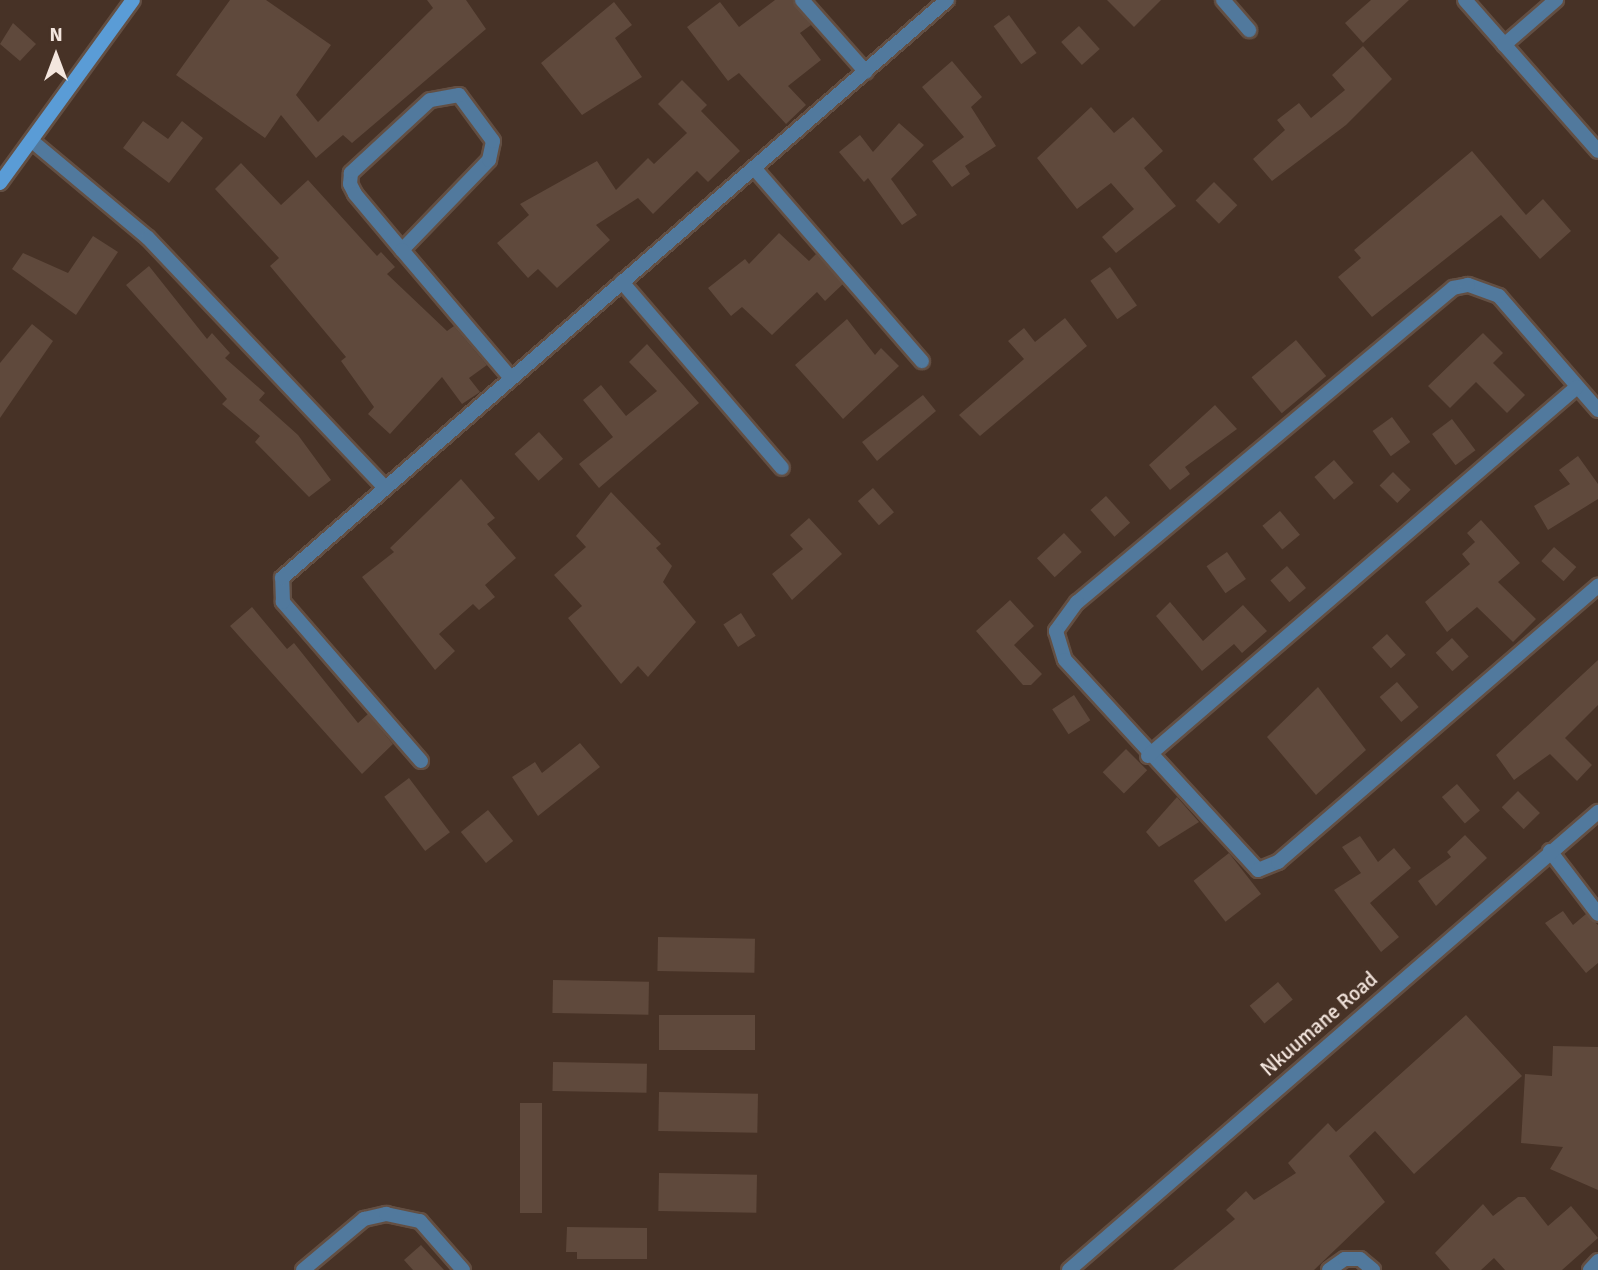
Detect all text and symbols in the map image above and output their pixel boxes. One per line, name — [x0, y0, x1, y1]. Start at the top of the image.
north arrow — [21, 21, 91, 91]
text: N — [49, 23, 63, 47]
street label: Nkuumane Road — [1256, 966, 1382, 1082]

